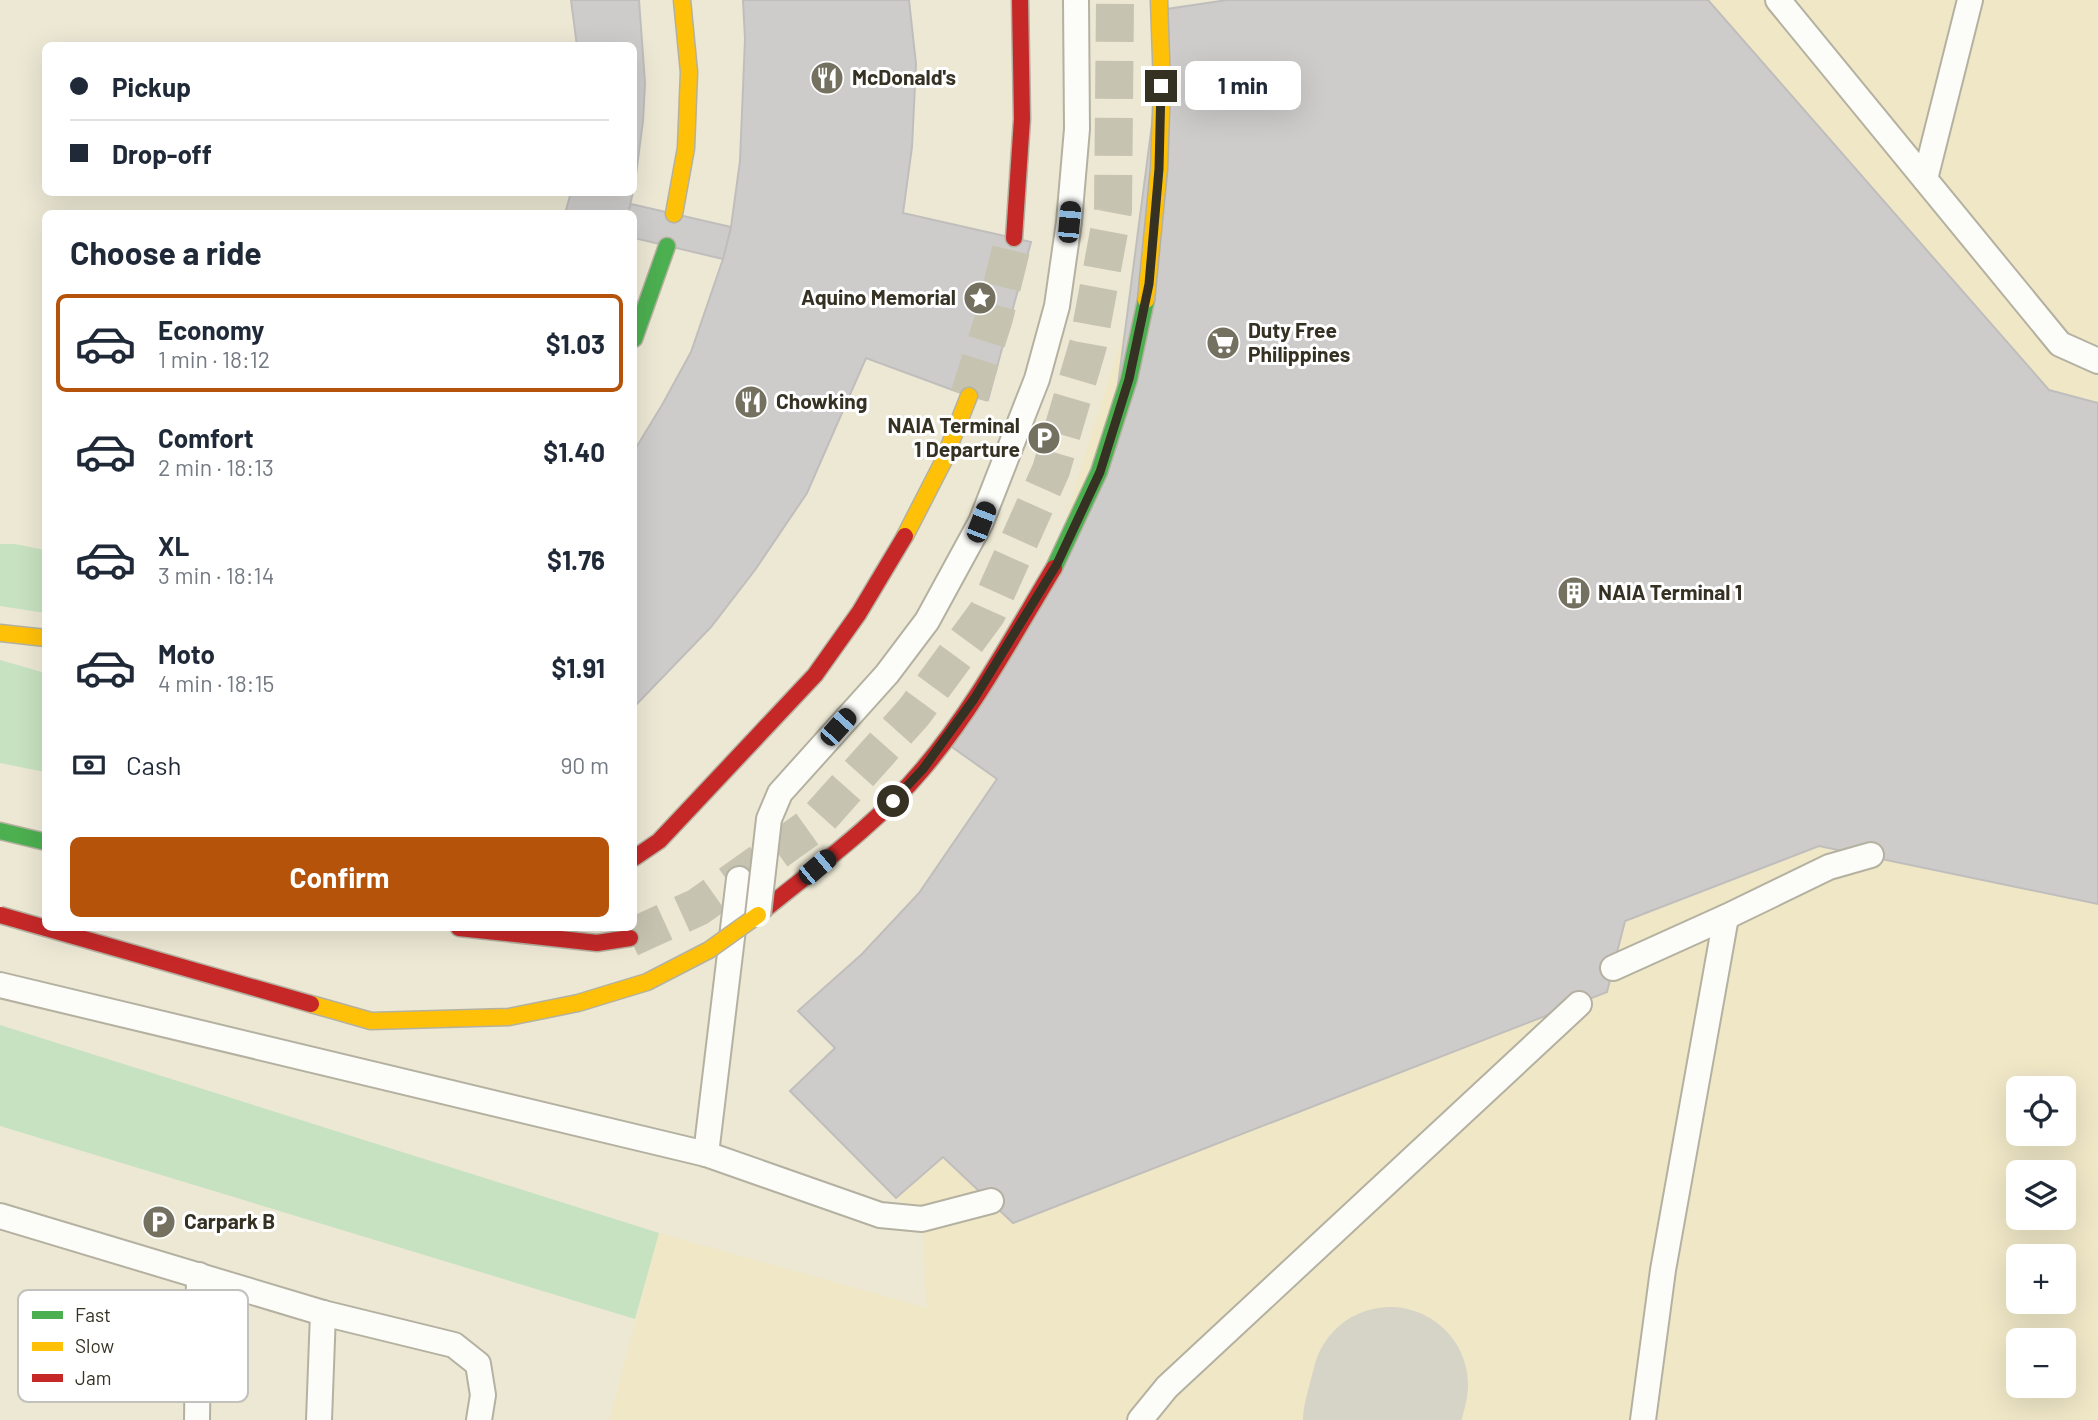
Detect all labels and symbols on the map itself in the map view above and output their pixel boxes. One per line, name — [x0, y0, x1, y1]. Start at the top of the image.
restaurant icon: McDonald's — [808, 59, 846, 97]
callout: 1 min — [1186, 62, 1301, 110]
place label: McDonald's — [852, 64, 956, 89]
route end — [1145, 70, 1177, 102]
car — [1057, 200, 1082, 244]
place icon: Aquino Memorial — [961, 279, 999, 317]
place label: Aquino Memorial — [801, 284, 956, 309]
place label: Duty Free Philippines — [1248, 317, 1350, 366]
supermarket icon: Duty Free Philippines — [1204, 324, 1242, 362]
restaurant icon: Chowking — [732, 383, 770, 421]
place label: Chowking — [776, 388, 867, 413]
place label: NAIA Terminal 1 Departure — [888, 412, 1020, 461]
parking icon: NAIA Terminal 1 Departure — [1025, 419, 1063, 457]
car — [964, 499, 999, 545]
building icon: NAIA Terminal 1 — [1555, 574, 1593, 612]
place label: NAIA Terminal 1 — [1598, 579, 1742, 604]
car — [817, 704, 860, 750]
route start — [877, 785, 909, 817]
car — [795, 845, 840, 889]
parking icon: Carpark B — [140, 1203, 178, 1241]
place label: Carpark B — [184, 1208, 275, 1233]
legend — [18, 1290, 248, 1402]
text: Fast — [75, 1303, 111, 1326]
text: Slow — [75, 1334, 114, 1357]
text: Jam — [75, 1366, 111, 1389]

